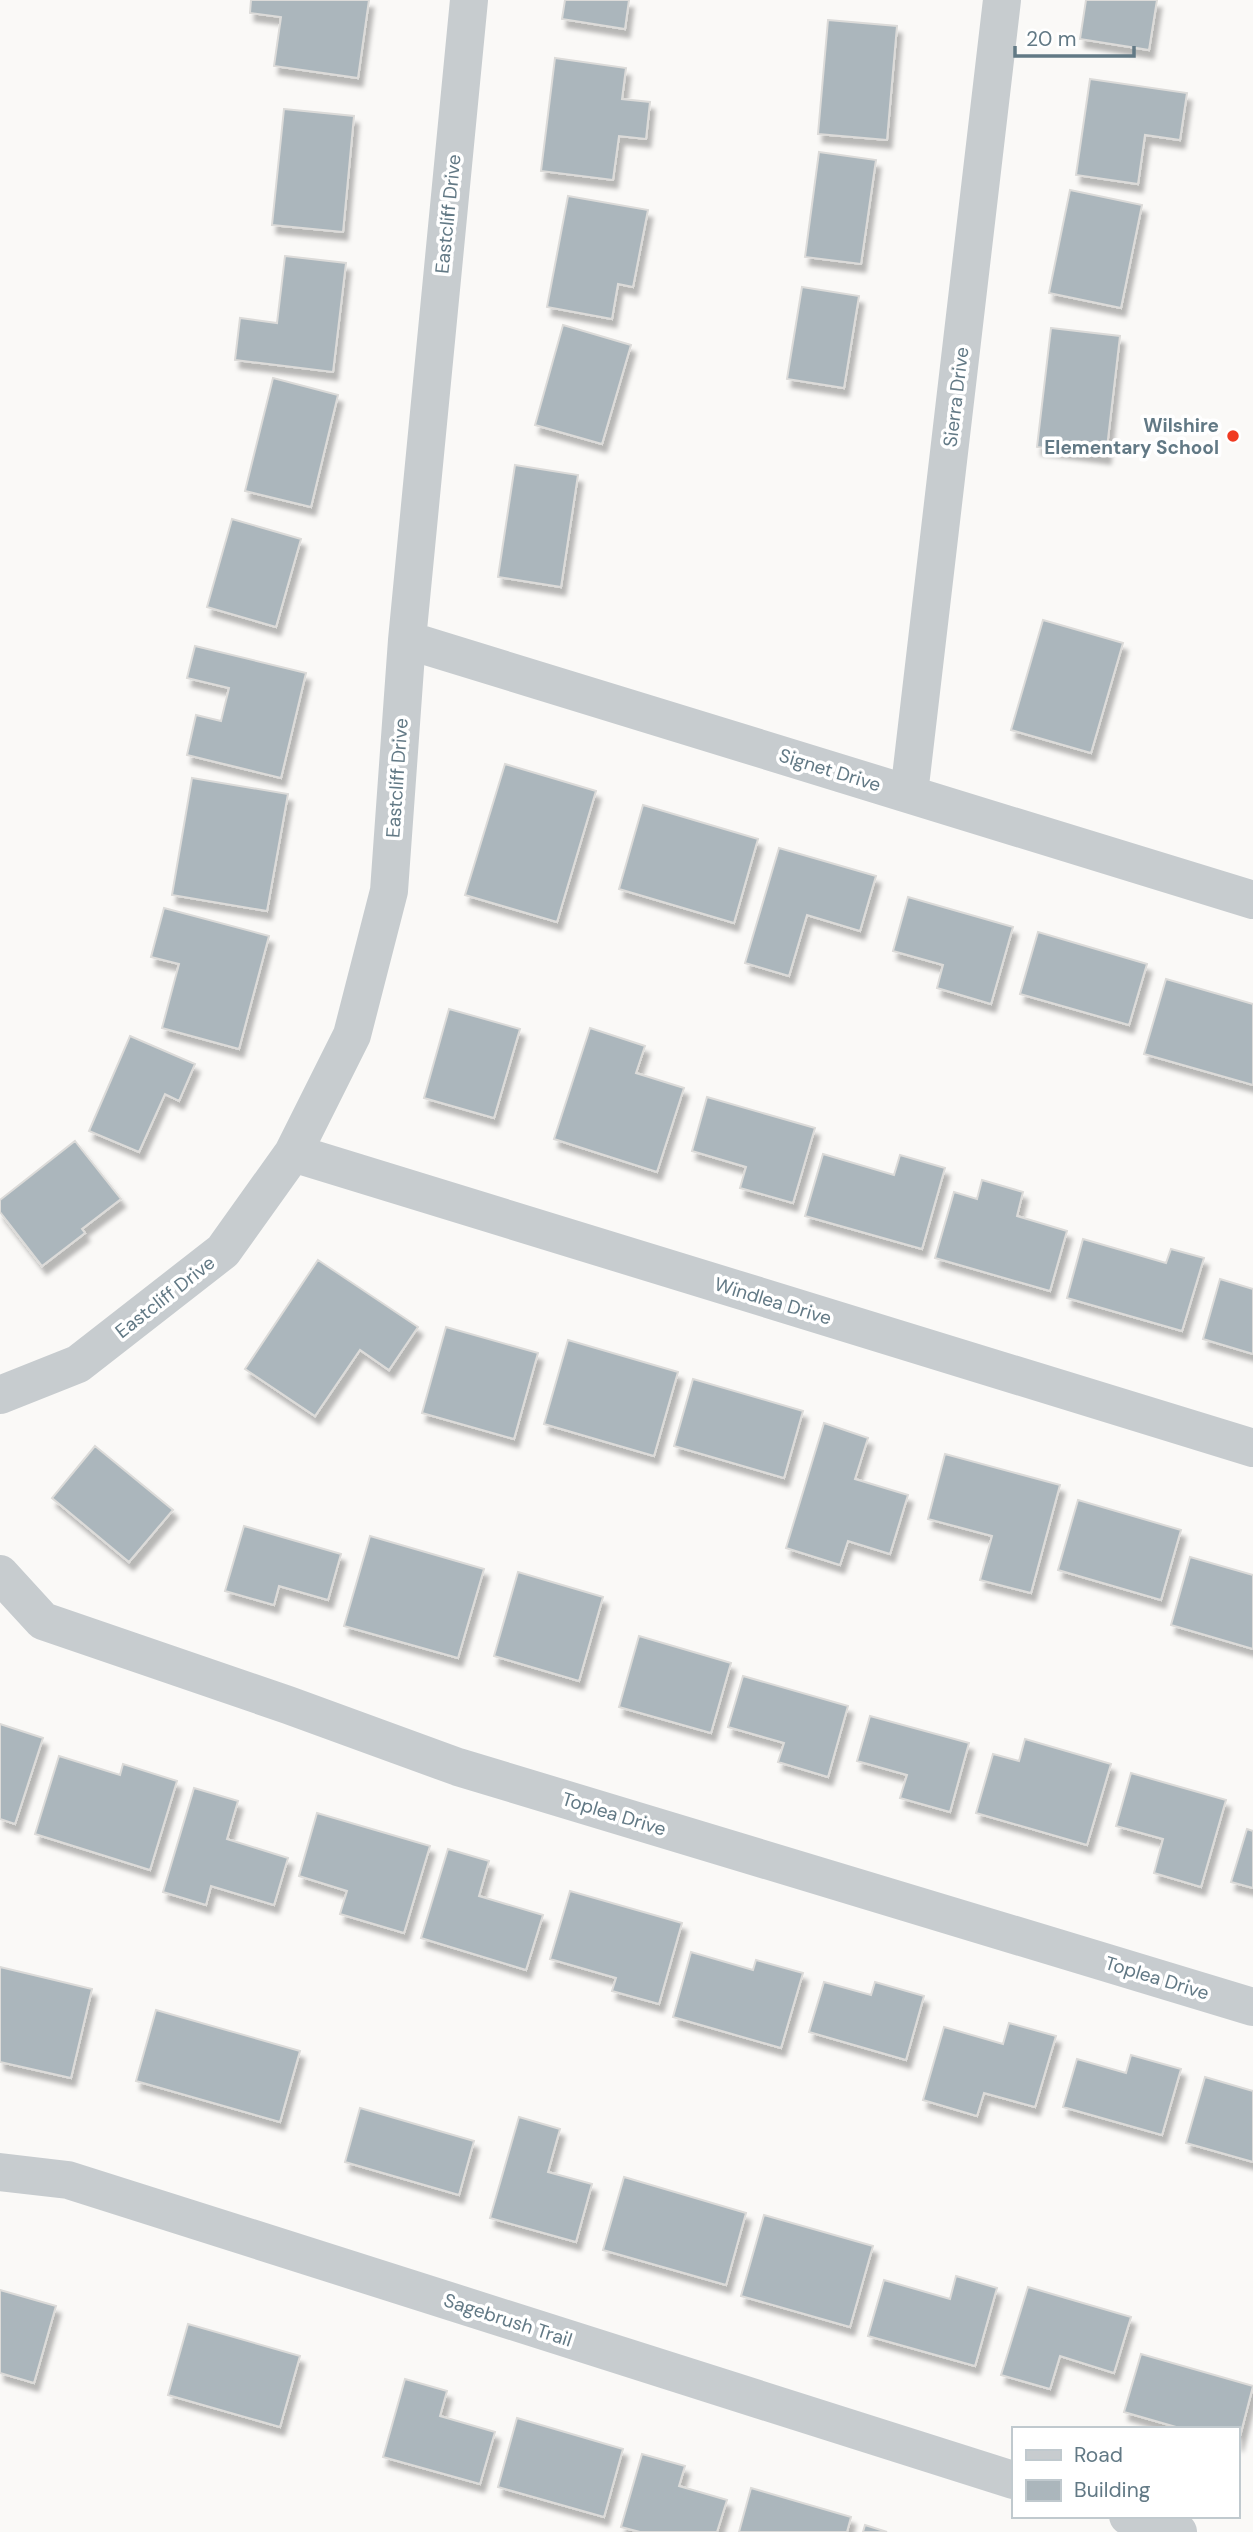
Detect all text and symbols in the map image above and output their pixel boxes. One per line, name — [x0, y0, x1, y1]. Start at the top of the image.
scale bar — [1015, 14, 1134, 58]
text: 20 m — [1026, 25, 1077, 53]
street label: Eastcliff Drive — [429, 153, 467, 275]
street label: Sierra Drive — [937, 345, 975, 449]
place label: Wilshire Elementary School — [1044, 413, 1219, 460]
marker: Wilshire Elementary School — [1225, 428, 1241, 444]
street label: Eastcliff Drive — [380, 717, 414, 839]
street label: Signet Drive — [776, 743, 884, 797]
street label: Eastcliff Drive — [110, 1250, 220, 1344]
street label: Windlea Drive — [711, 1271, 835, 1331]
street label: Toplea Drive — [559, 1786, 669, 1842]
street label: Toplea Drive — [1102, 1950, 1212, 2006]
street label: Sagebrush Trail — [441, 2287, 575, 2353]
legend — [1012, 2427, 1239, 2518]
text: Road — [1074, 2441, 1123, 2469]
text: Building — [1074, 2476, 1151, 2504]

